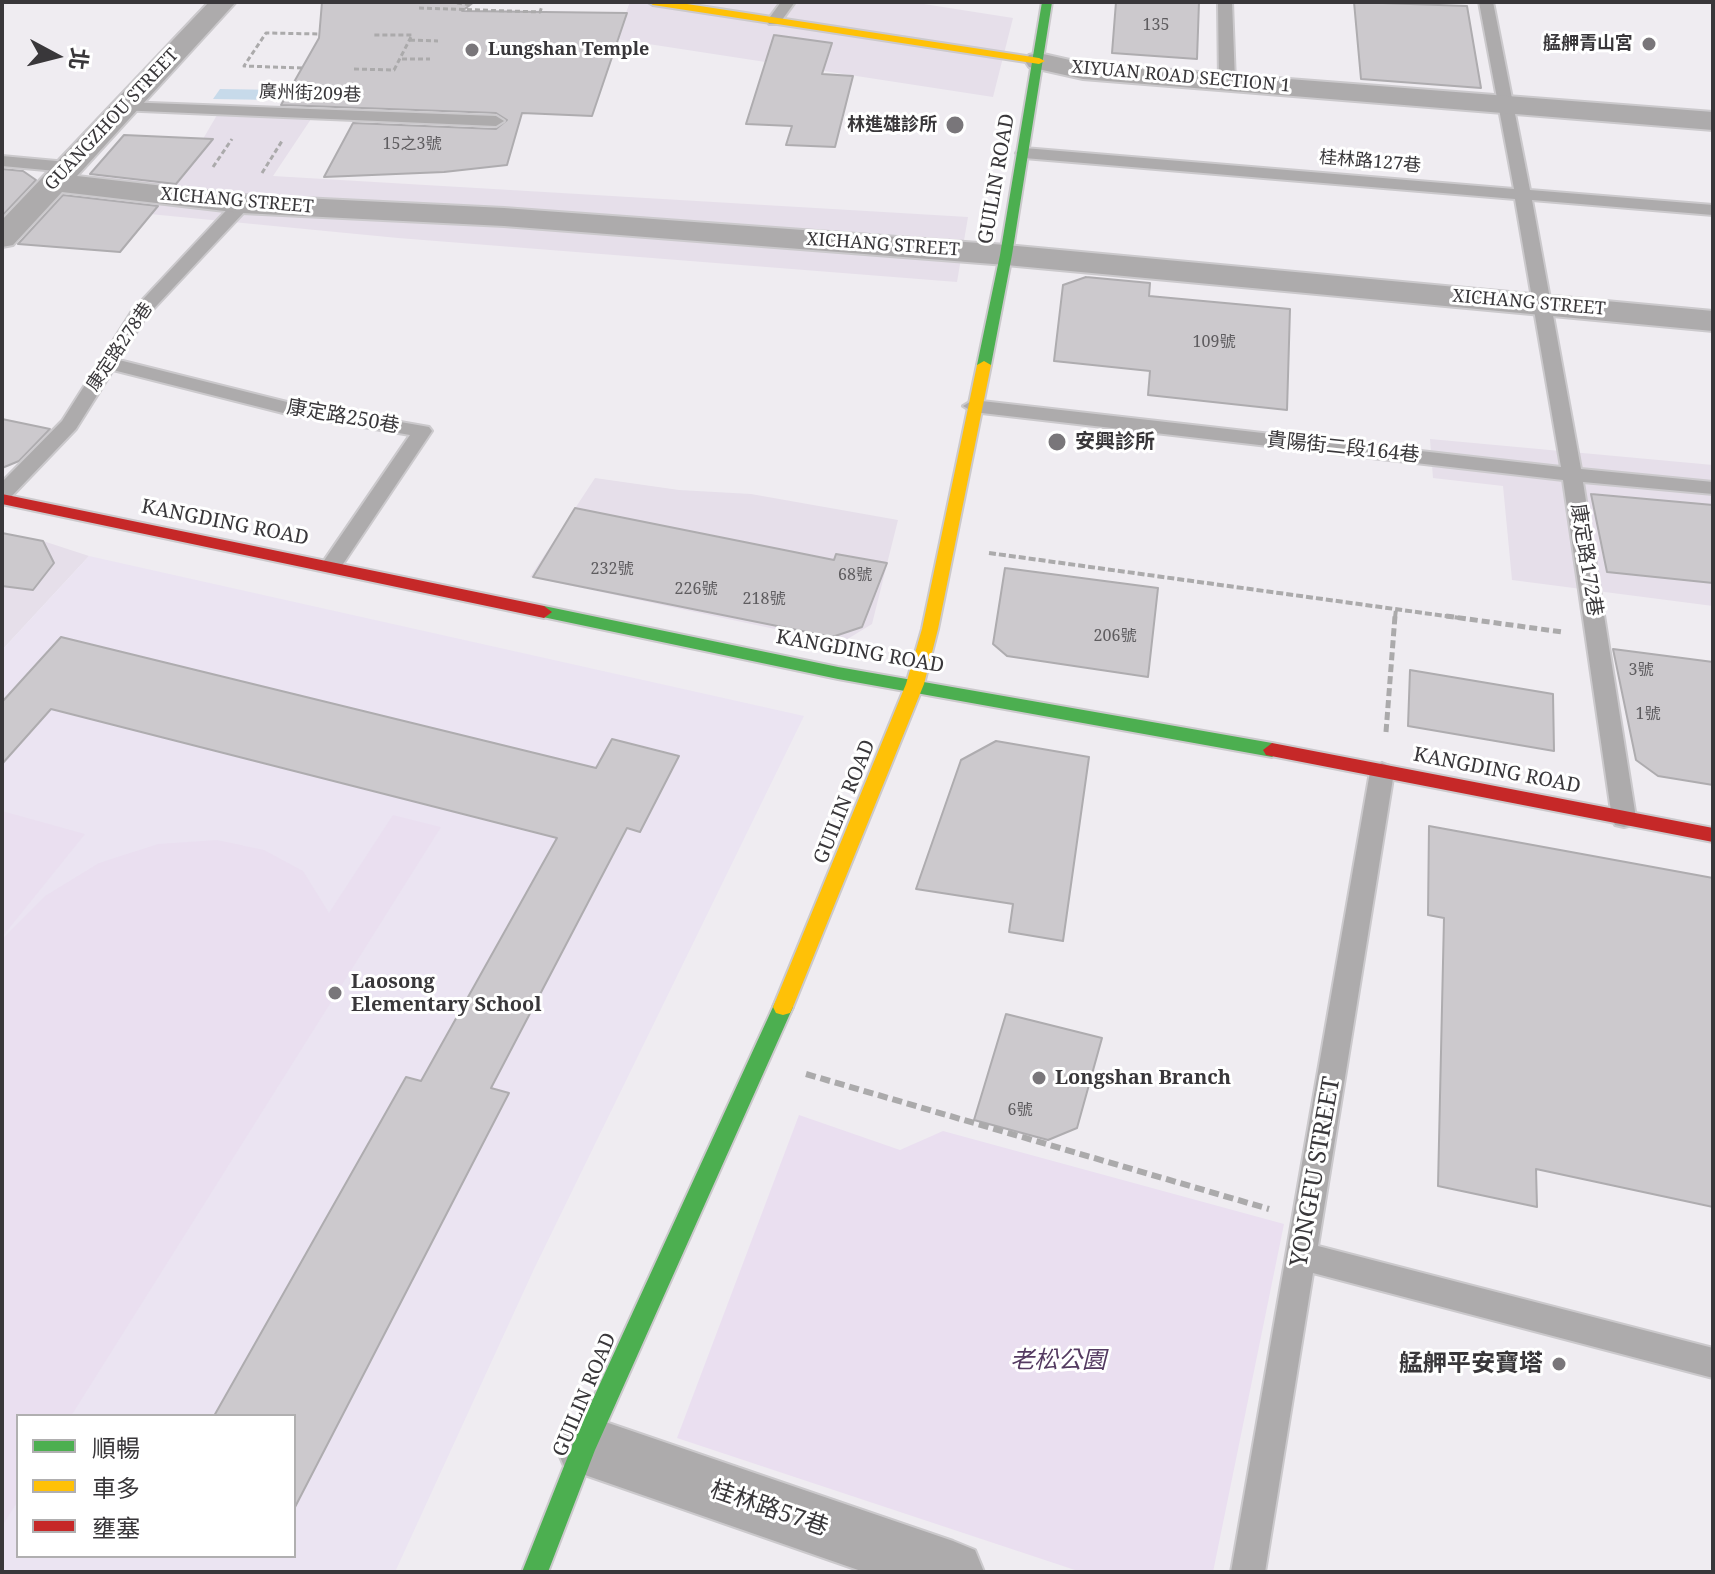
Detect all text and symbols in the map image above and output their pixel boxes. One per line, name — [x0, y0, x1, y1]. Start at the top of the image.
house number: 135 — [1143, 15, 1169, 35]
north arrow — [16, 16, 96, 96]
place label: 艋舺青山宮 — [1543, 33, 1633, 55]
marker: 艋舺青山宮 — [1640, 35, 1658, 53]
place label: Lungshan Temple — [488, 39, 649, 61]
marker: Lungshan Temple — [463, 41, 481, 59]
street label: GUANGZHOU STREET — [41, 45, 183, 195]
text: 北 — [64, 46, 96, 72]
street label: XIYUAN ROAD SECTION 1 — [1071, 57, 1291, 97]
street label: 廣州街209巷 — [259, 81, 361, 107]
street label: GUILIN ROAD — [974, 112, 1020, 246]
place label: 林進雄診所 — [847, 114, 937, 136]
marker: 林進雄診所 — [944, 114, 966, 136]
house number: 15之3號 — [383, 134, 441, 154]
street label: 桂林路127巷 — [1318, 147, 1422, 177]
street label: XICHANG STREET — [160, 184, 314, 218]
street label: XICHANG STREET — [806, 229, 960, 261]
street label: XICHANG STREET — [1452, 286, 1606, 320]
street label: 康定路278巷 — [82, 299, 158, 395]
house number: 109號 — [1193, 332, 1235, 352]
street label: 康定路250巷 — [285, 395, 401, 439]
street label: 貴陽街二段164巷 — [1265, 428, 1421, 468]
place label: 安興診所 — [1075, 430, 1155, 454]
marker: 安興診所 — [1046, 431, 1068, 453]
street label: KANGDING ROAD — [139, 495, 311, 551]
street label: 康定路172巷 — [1565, 502, 1607, 618]
house number: 232號 — [591, 559, 633, 579]
house number: 68號 — [838, 565, 872, 585]
house number: 226號 — [675, 579, 717, 599]
house number: 218號 — [743, 589, 785, 609]
street label: KANGDING ROAD — [774, 625, 946, 679]
house number: 206號 — [1094, 626, 1136, 646]
house number: 3號 — [1629, 660, 1653, 680]
house number: 1號 — [1636, 704, 1660, 724]
street label: GUILIN ROAD — [809, 736, 881, 868]
street label: KANGDING ROAD — [1411, 743, 1583, 799]
place label: Laosong Elementary School — [351, 970, 541, 1017]
marker: Laosong Elementary School — [326, 984, 344, 1002]
place label: Longshan Branch — [1055, 1066, 1231, 1090]
marker: Longshan Branch — [1030, 1069, 1048, 1087]
street label: YONGFU STREET — [1285, 1075, 1347, 1269]
house number: 6號 — [1008, 1100, 1032, 1120]
street label: GUILIN ROAD — [548, 1330, 622, 1460]
park label: 老松公園 — [1010, 1347, 1106, 1375]
place label: 艋舺平安寶塔 — [1399, 1350, 1543, 1378]
marker: 艋舺平安寶塔 — [1550, 1355, 1568, 1373]
legend — [16, 1414, 296, 1558]
text: 順暢 — [92, 1431, 140, 1464]
text: 車多 — [92, 1471, 140, 1504]
street label: 桂林路57巷 — [706, 1475, 832, 1543]
text: 壅塞 — [92, 1511, 140, 1544]

